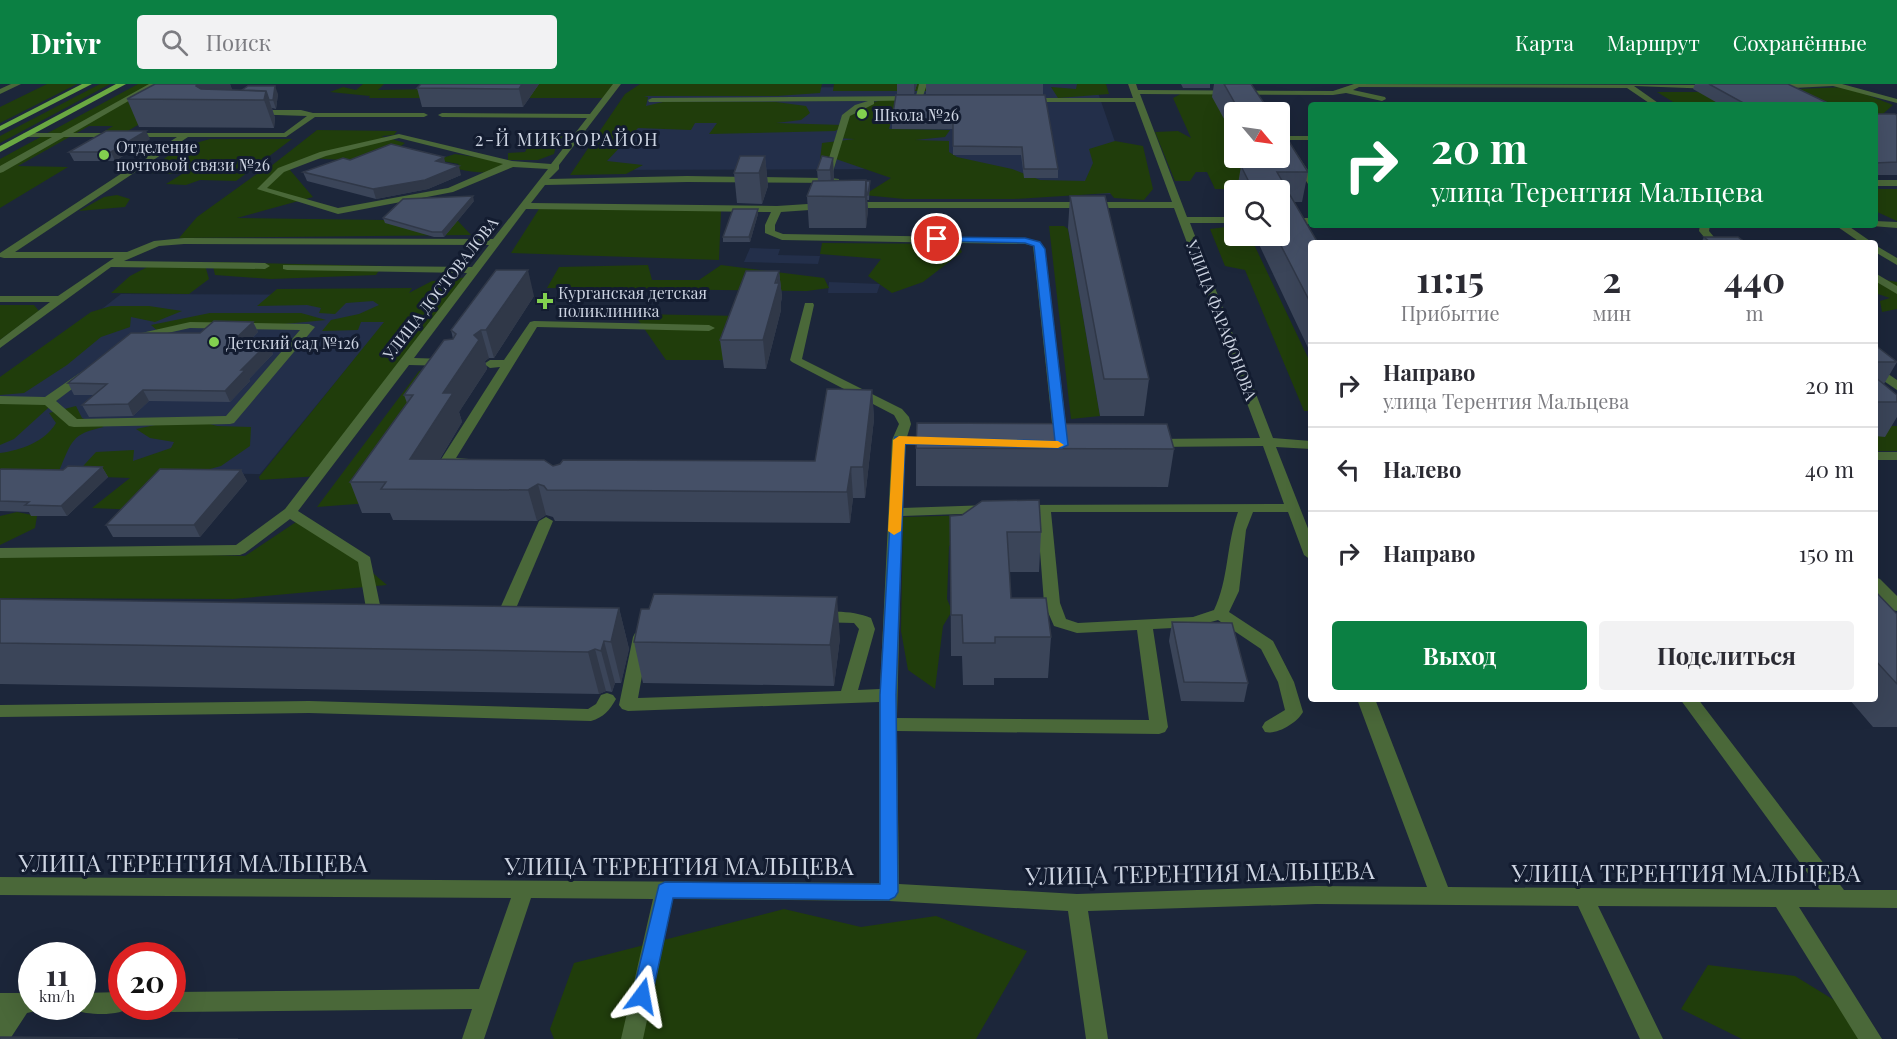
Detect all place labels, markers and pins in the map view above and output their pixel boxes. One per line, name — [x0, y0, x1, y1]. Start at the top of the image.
place label: Школа №26 — [874, 104, 959, 125]
marker: Школа №26 — [855, 107, 869, 121]
place label: Отделение почтовой связи №26 — [116, 136, 270, 175]
marker: Отделение почтовой связи №26 — [97, 148, 111, 162]
pin — [911, 213, 962, 264]
place label: Курганская детская поликлиника — [558, 282, 707, 321]
marker: Курганская детская поликлиника — [536, 292, 554, 310]
place label: Детский сад №126 — [226, 332, 359, 353]
marker: Детский сад №126 — [207, 335, 221, 349]

